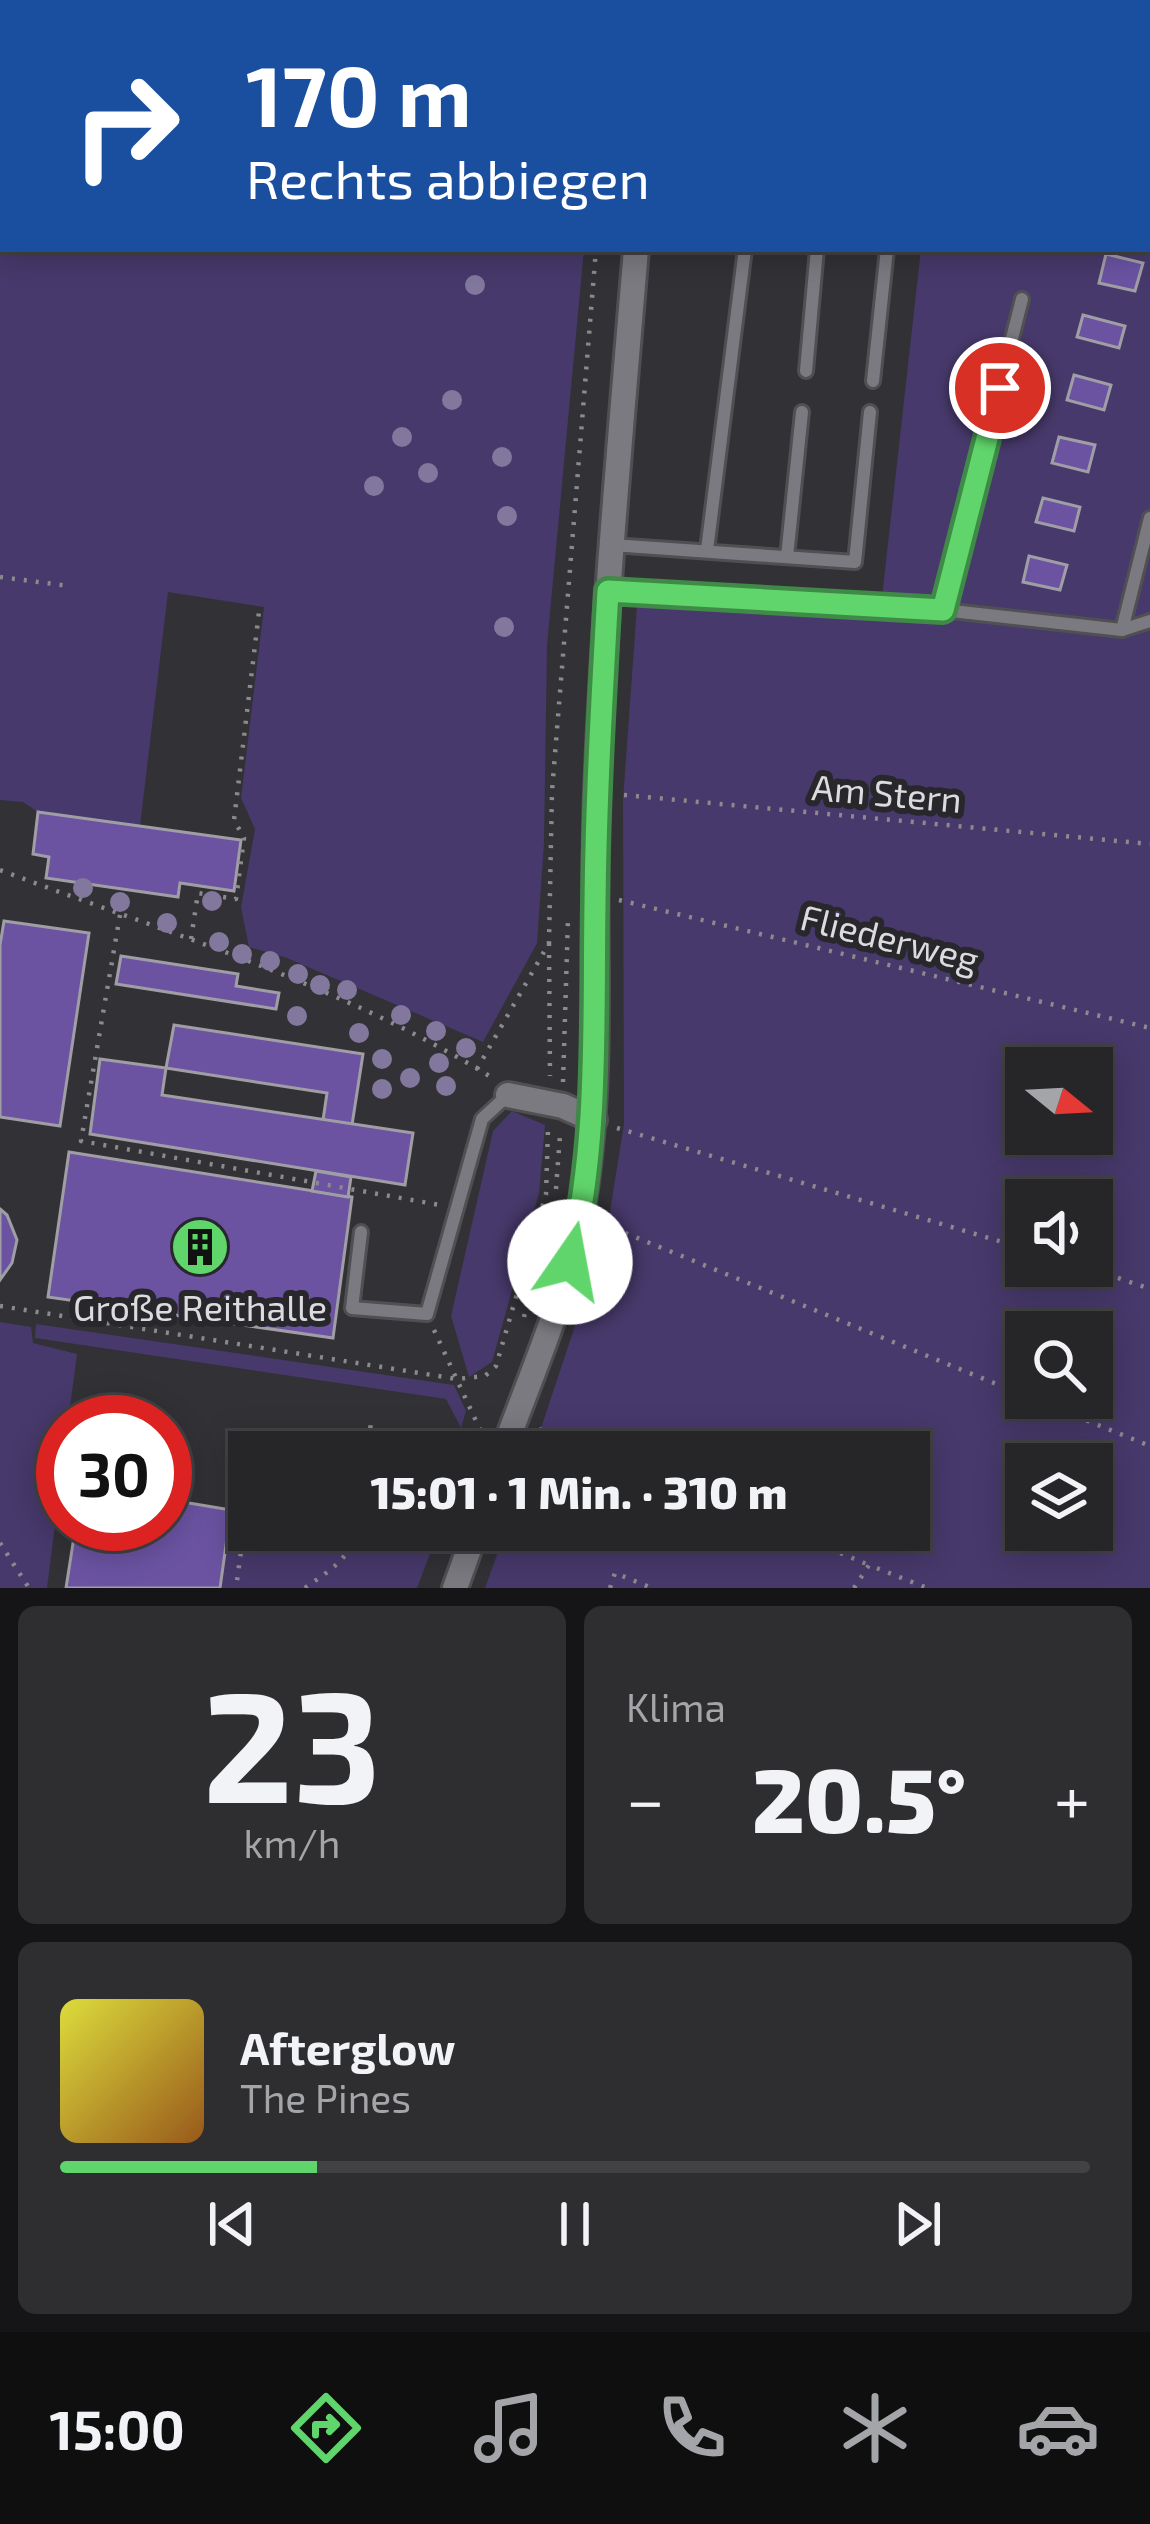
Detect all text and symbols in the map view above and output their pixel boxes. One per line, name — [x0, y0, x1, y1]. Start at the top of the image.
text: 170 m — [246, 43, 472, 144]
icon: right — [48, 48, 204, 204]
text: Rechts abbiegen — [246, 145, 650, 210]
pin — [949, 337, 1051, 439]
icon: arrive — [967, 355, 1033, 421]
street label: Am Stern — [810, 764, 964, 820]
street label: Fliederweg — [797, 894, 983, 980]
north arrow — [1005, 1047, 1113, 1155]
map controls — [1005, 1047, 1113, 1551]
button: sound — [1005, 1179, 1113, 1287]
position arrow — [507, 1199, 633, 1325]
building icon: Große Reithalle — [169, 1216, 231, 1278]
place label: Große Reithalle — [73, 1285, 327, 1328]
button: search — [1005, 1311, 1113, 1419]
speed limit sign: 30 — [36, 1395, 192, 1551]
button: layers — [1005, 1443, 1113, 1551]
text: 15:01 · 1 Min. · 310 m — [371, 1464, 787, 1518]
text: 23 — [202, 1647, 382, 1834]
text: Klima — [626, 1683, 726, 1730]
text: 20.5° — [752, 1743, 966, 1851]
text: − — [626, 1758, 665, 1837]
text: + — [1054, 1758, 1090, 1837]
text: km/h — [244, 1819, 340, 1866]
text: Afterglow — [240, 2020, 456, 2074]
text: The Pines — [240, 2074, 411, 2121]
icon: previous — [199, 2191, 265, 2257]
icon: pause — [542, 2191, 608, 2257]
icon: next — [885, 2191, 951, 2257]
icon: directions — [284, 2386, 368, 2470]
icon: music — [467, 2386, 551, 2470]
icon: phone — [650, 2386, 734, 2470]
icon: climate — [833, 2386, 917, 2470]
icon: car — [1016, 2386, 1100, 2470]
text: 15:00 — [50, 2396, 185, 2461]

